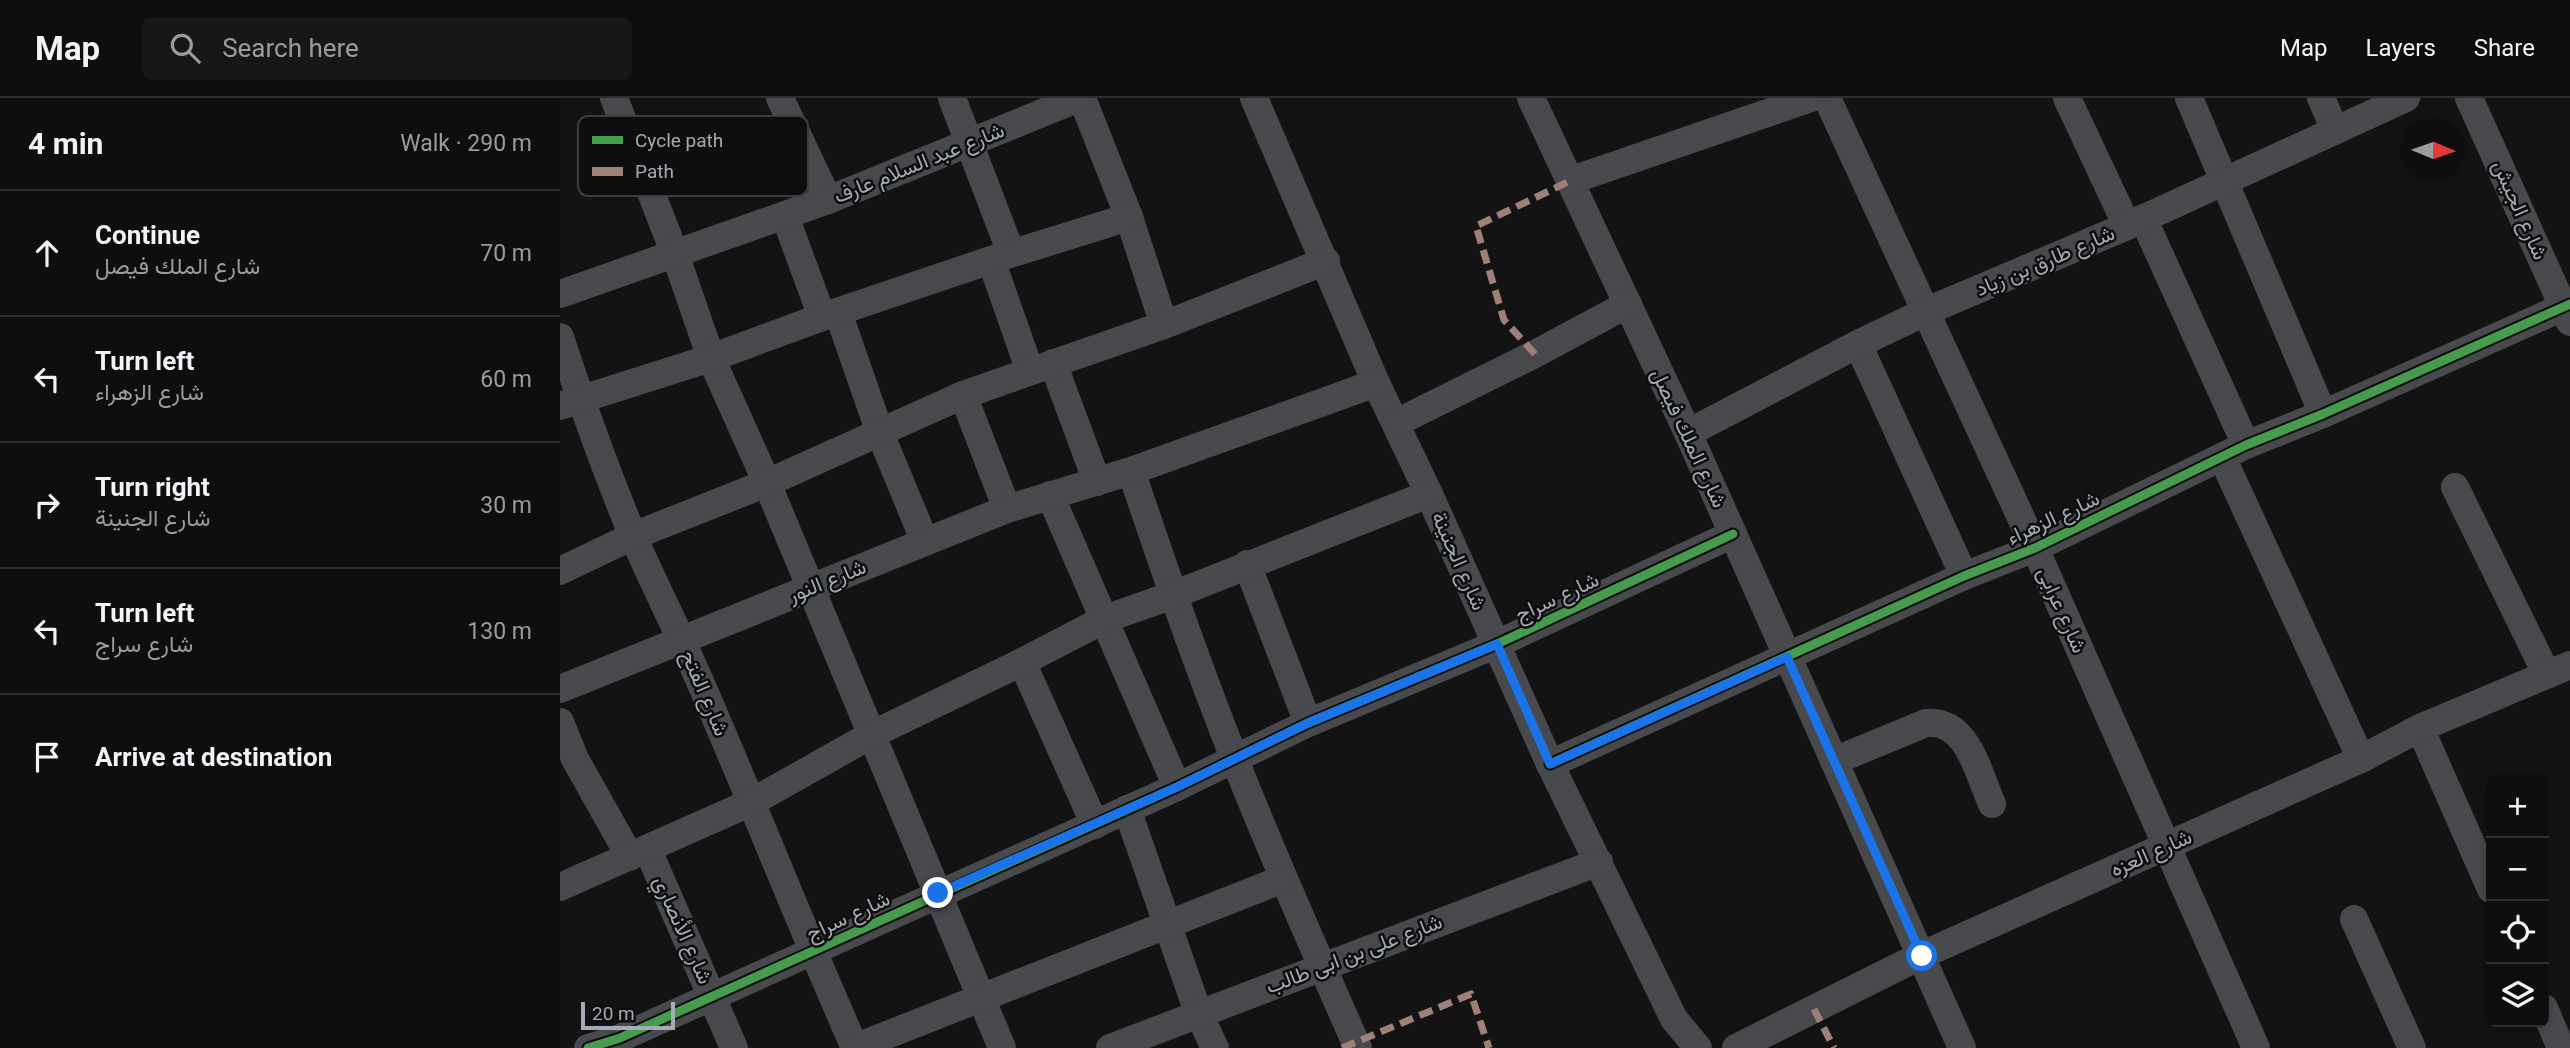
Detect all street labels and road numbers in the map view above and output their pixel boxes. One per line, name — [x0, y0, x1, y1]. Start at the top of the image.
street label: شارع عبد السلام عارف — [830, 118, 1008, 210]
street label: شارع الجيش — [2486, 157, 2553, 264]
street label: شارع طارق بن زياد — [1972, 221, 2119, 303]
street label: شارع الملك فيصل — [1644, 365, 1732, 512]
street label: شارع الزهراء — [2003, 486, 2104, 552]
street label: شارع الجنينة — [1425, 508, 1491, 615]
street label: شارع النور — [784, 555, 870, 610]
street label: شارع عرابى — [2031, 563, 2092, 658]
street label: شارع سراج — [1511, 567, 1604, 629]
street label: شارع الفتح — [674, 647, 734, 740]
street label: شارع العزه — [2107, 824, 2196, 883]
street label: شارع الأنصاري — [644, 872, 718, 990]
street label: شارع سراج — [802, 886, 895, 948]
street label: شارع على بن ابى طالب — [1262, 909, 1446, 1001]

